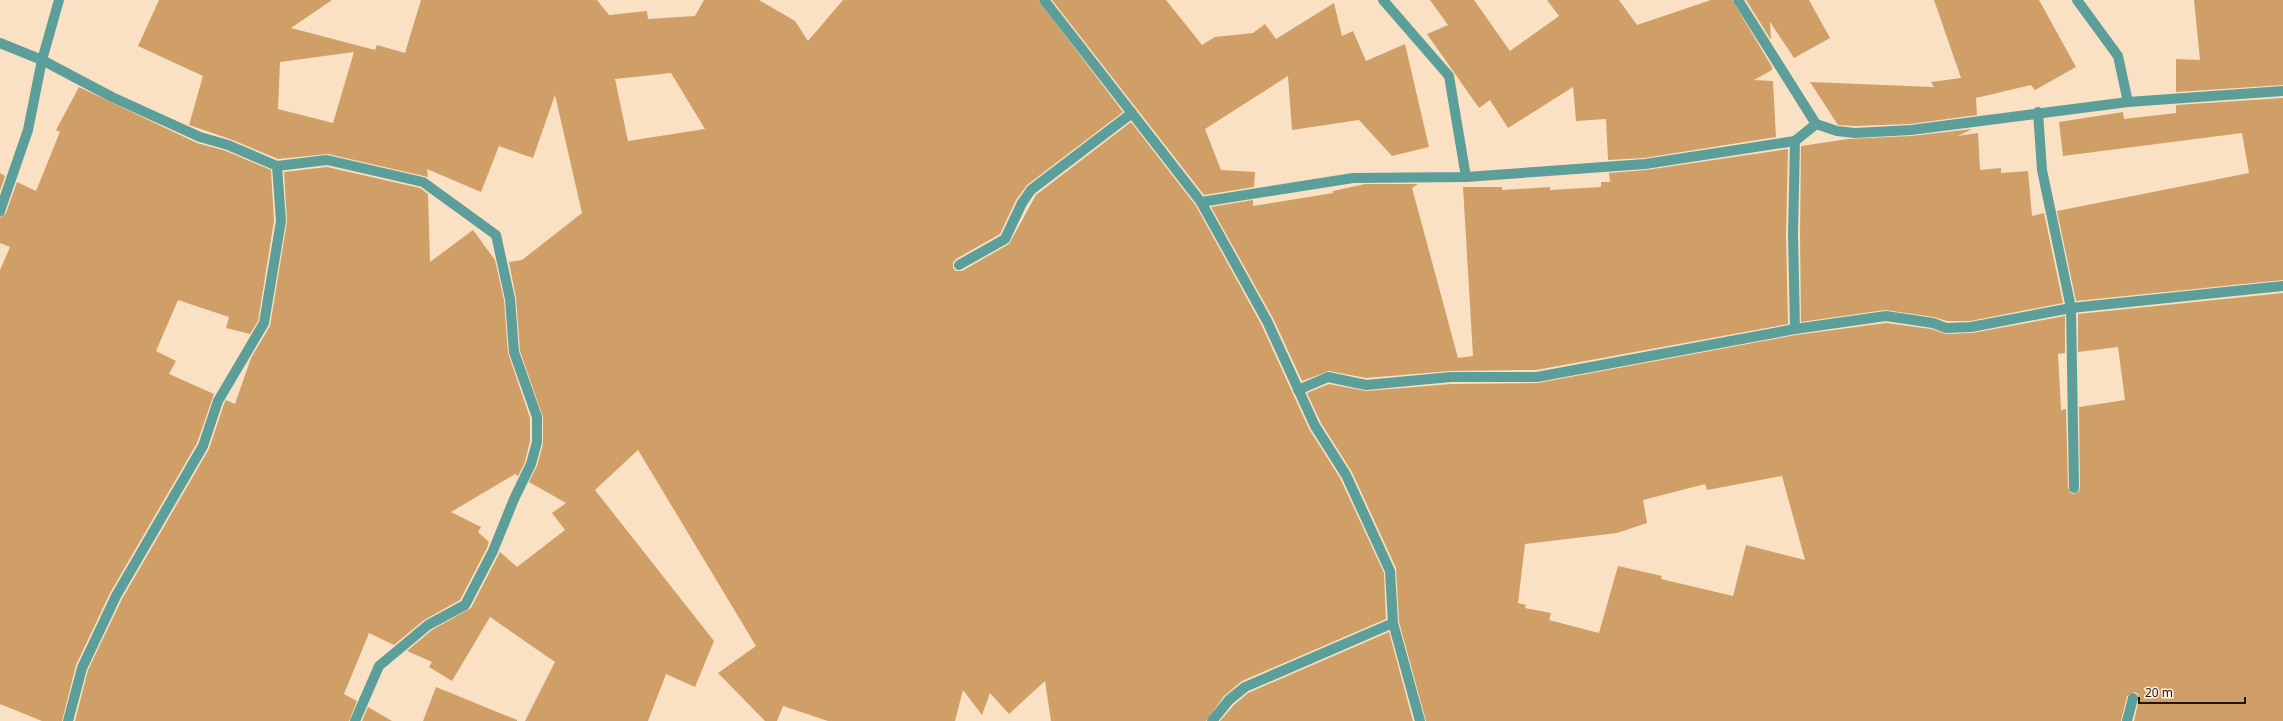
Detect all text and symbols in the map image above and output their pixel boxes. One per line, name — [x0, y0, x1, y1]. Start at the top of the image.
scale bar — [2139, 679, 2245, 705]
text: 20 m — [2145, 684, 2173, 701]

